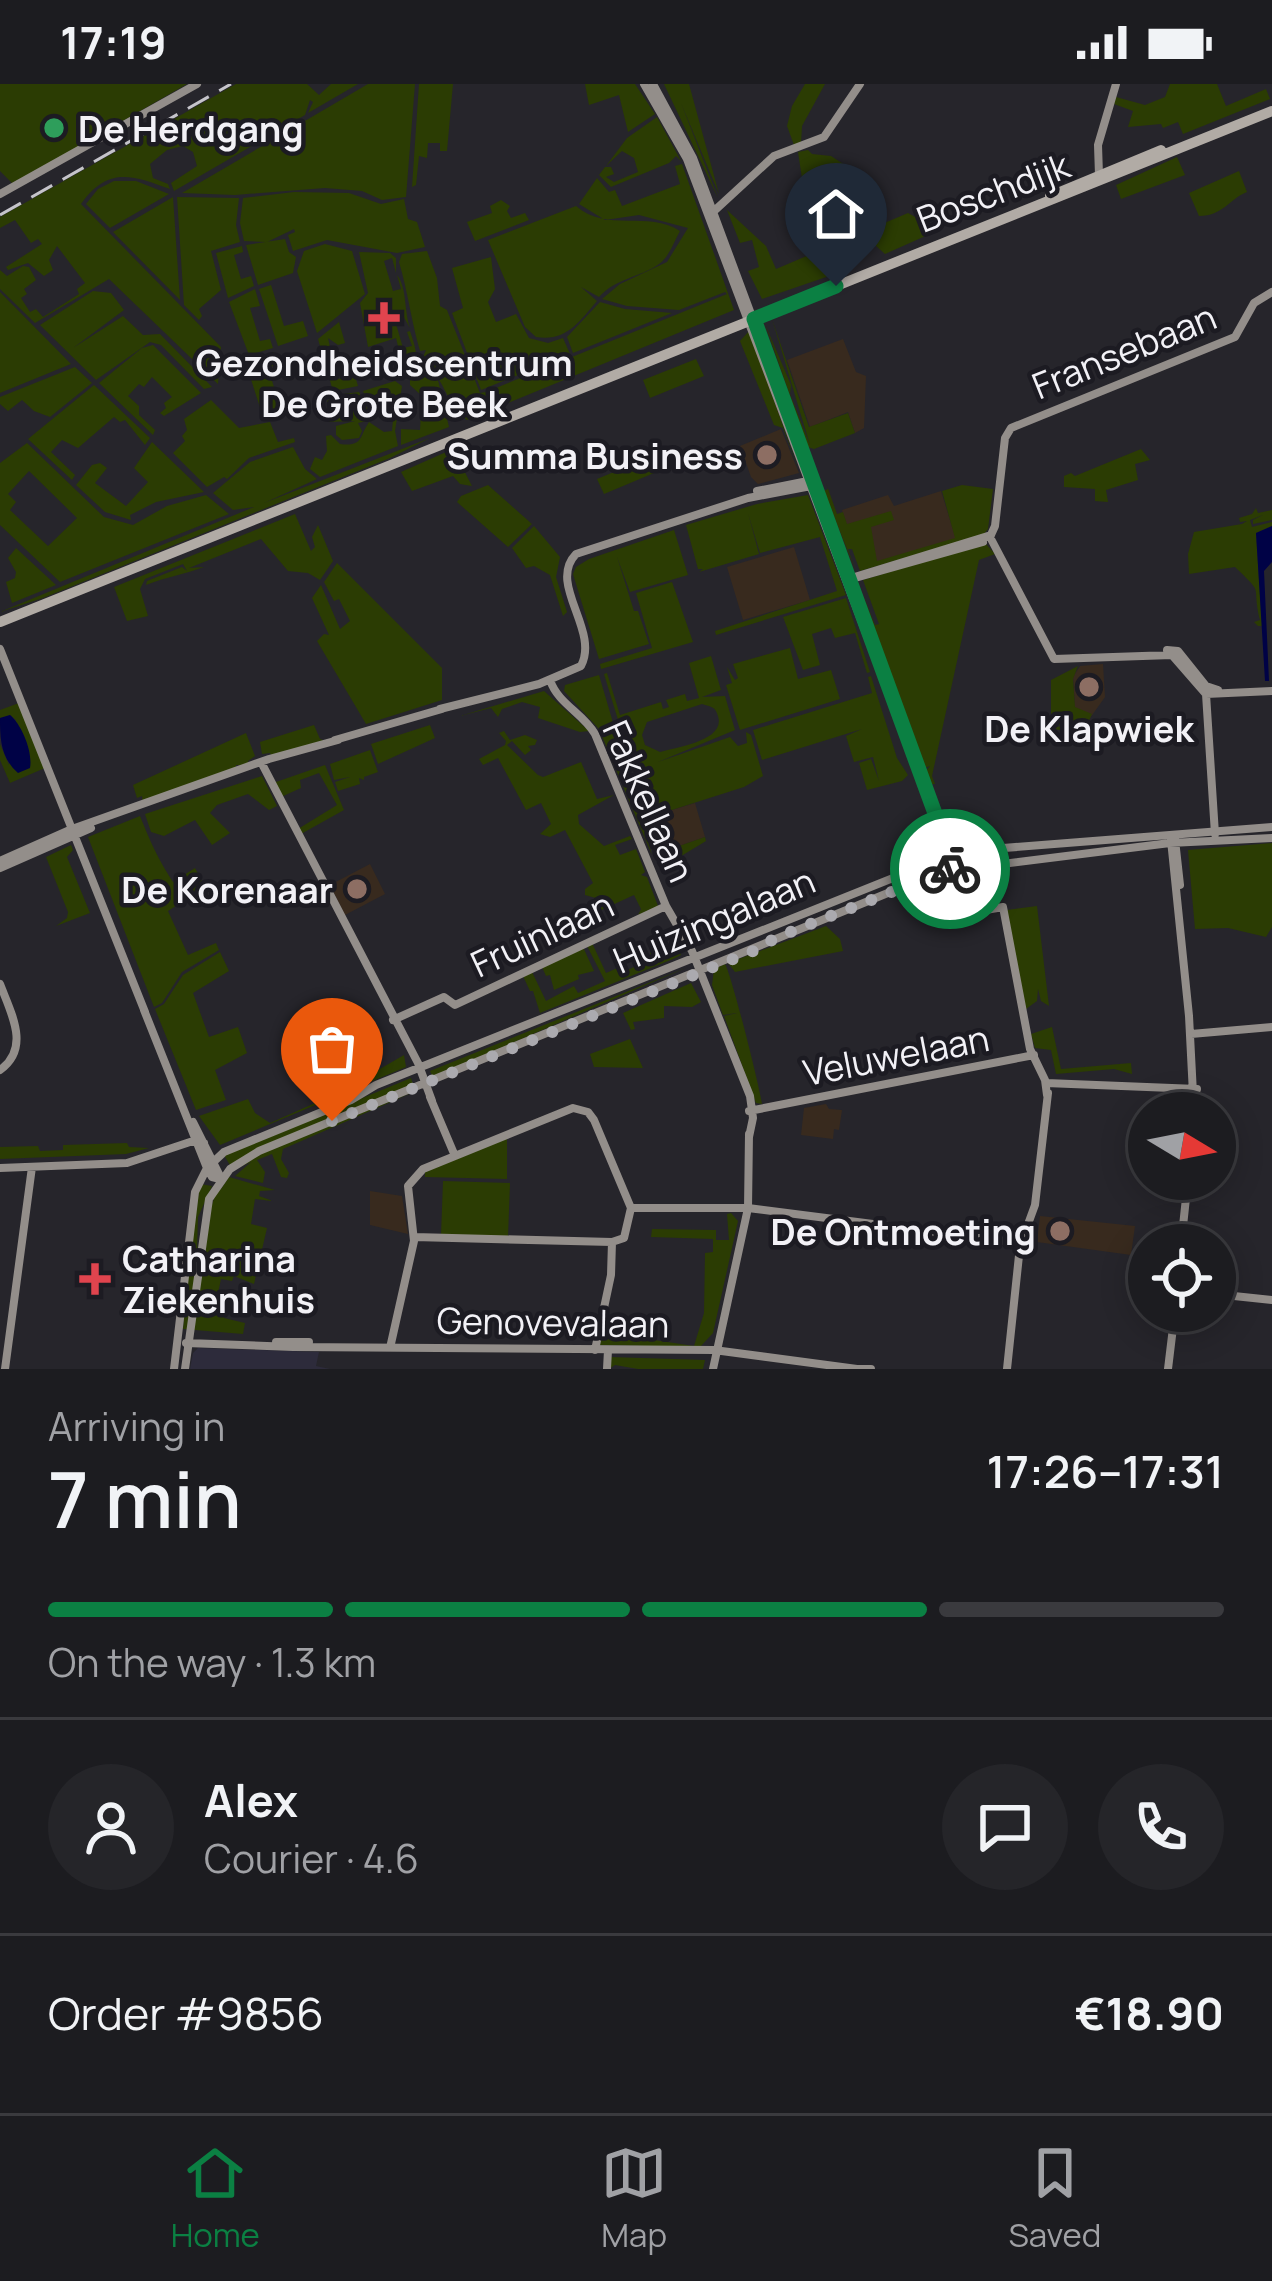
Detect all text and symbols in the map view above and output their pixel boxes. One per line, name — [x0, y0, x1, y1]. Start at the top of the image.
text: 17:19 — [60, 11, 167, 73]
place label: De Herdgang — [78, 104, 304, 153]
marker: De Herdgang — [41, 115, 67, 141]
street label: Boschdijk — [910, 140, 1078, 244]
pin — [785, 163, 887, 286]
icon: home — [803, 181, 869, 247]
street label: Fransebaan — [1025, 292, 1223, 410]
marker: Gezondheidscentrum De Grote Beek — [368, 302, 400, 334]
place label: Gezondheidscentrum De Grote Beek — [195, 338, 573, 428]
place label: Summa Business — [446, 431, 743, 480]
marker: Summa Business — [754, 442, 780, 468]
marker: De Klapwiek — [1076, 674, 1102, 700]
place label: De Klapwiek — [984, 704, 1195, 753]
street label: Fakkellaan — [592, 712, 706, 890]
courier — [890, 809, 1010, 929]
icon: bike — [917, 836, 983, 902]
street label: Huizingalaan — [606, 856, 822, 984]
place label: De Korenaar — [121, 865, 333, 914]
marker: De Korenaar — [344, 876, 370, 902]
street label: Fruinlaan — [463, 880, 621, 988]
pin — [281, 998, 383, 1121]
street label: Veluwelaan — [799, 1013, 993, 1097]
icon: bag — [299, 1016, 365, 1082]
north arrow — [1128, 1092, 1236, 1200]
map controls — [1128, 1092, 1236, 1332]
place label: De Ontmoeting — [770, 1207, 1036, 1256]
marker: De Ontmoeting — [1047, 1218, 1073, 1244]
button: locate — [1128, 1224, 1236, 1332]
place label: Catharina Ziekenhuis — [122, 1234, 315, 1324]
marker: Catharina Ziekenhuis — [79, 1263, 111, 1295]
street label: Genovevalaan — [436, 1295, 670, 1349]
text: Arriving in — [48, 1399, 225, 1453]
text: 17:26–17:31 — [986, 1440, 1224, 1502]
text: 7 min — [48, 1445, 242, 1551]
text: On the way · 1.3 km — [48, 1635, 376, 1689]
button: person — [48, 1764, 174, 1890]
button: chat — [942, 1764, 1068, 1890]
button: phone — [1098, 1764, 1224, 1890]
text: Alex — [204, 1769, 298, 1831]
text: Courier · 4.6 — [204, 1831, 419, 1885]
text: Order #9856 — [48, 1982, 324, 2044]
text: €18.90 — [1075, 1982, 1224, 2044]
tab: Home — [171, 2140, 260, 2257]
tab: Map — [601, 2140, 667, 2257]
tab: Saved — [1008, 2140, 1101, 2257]

